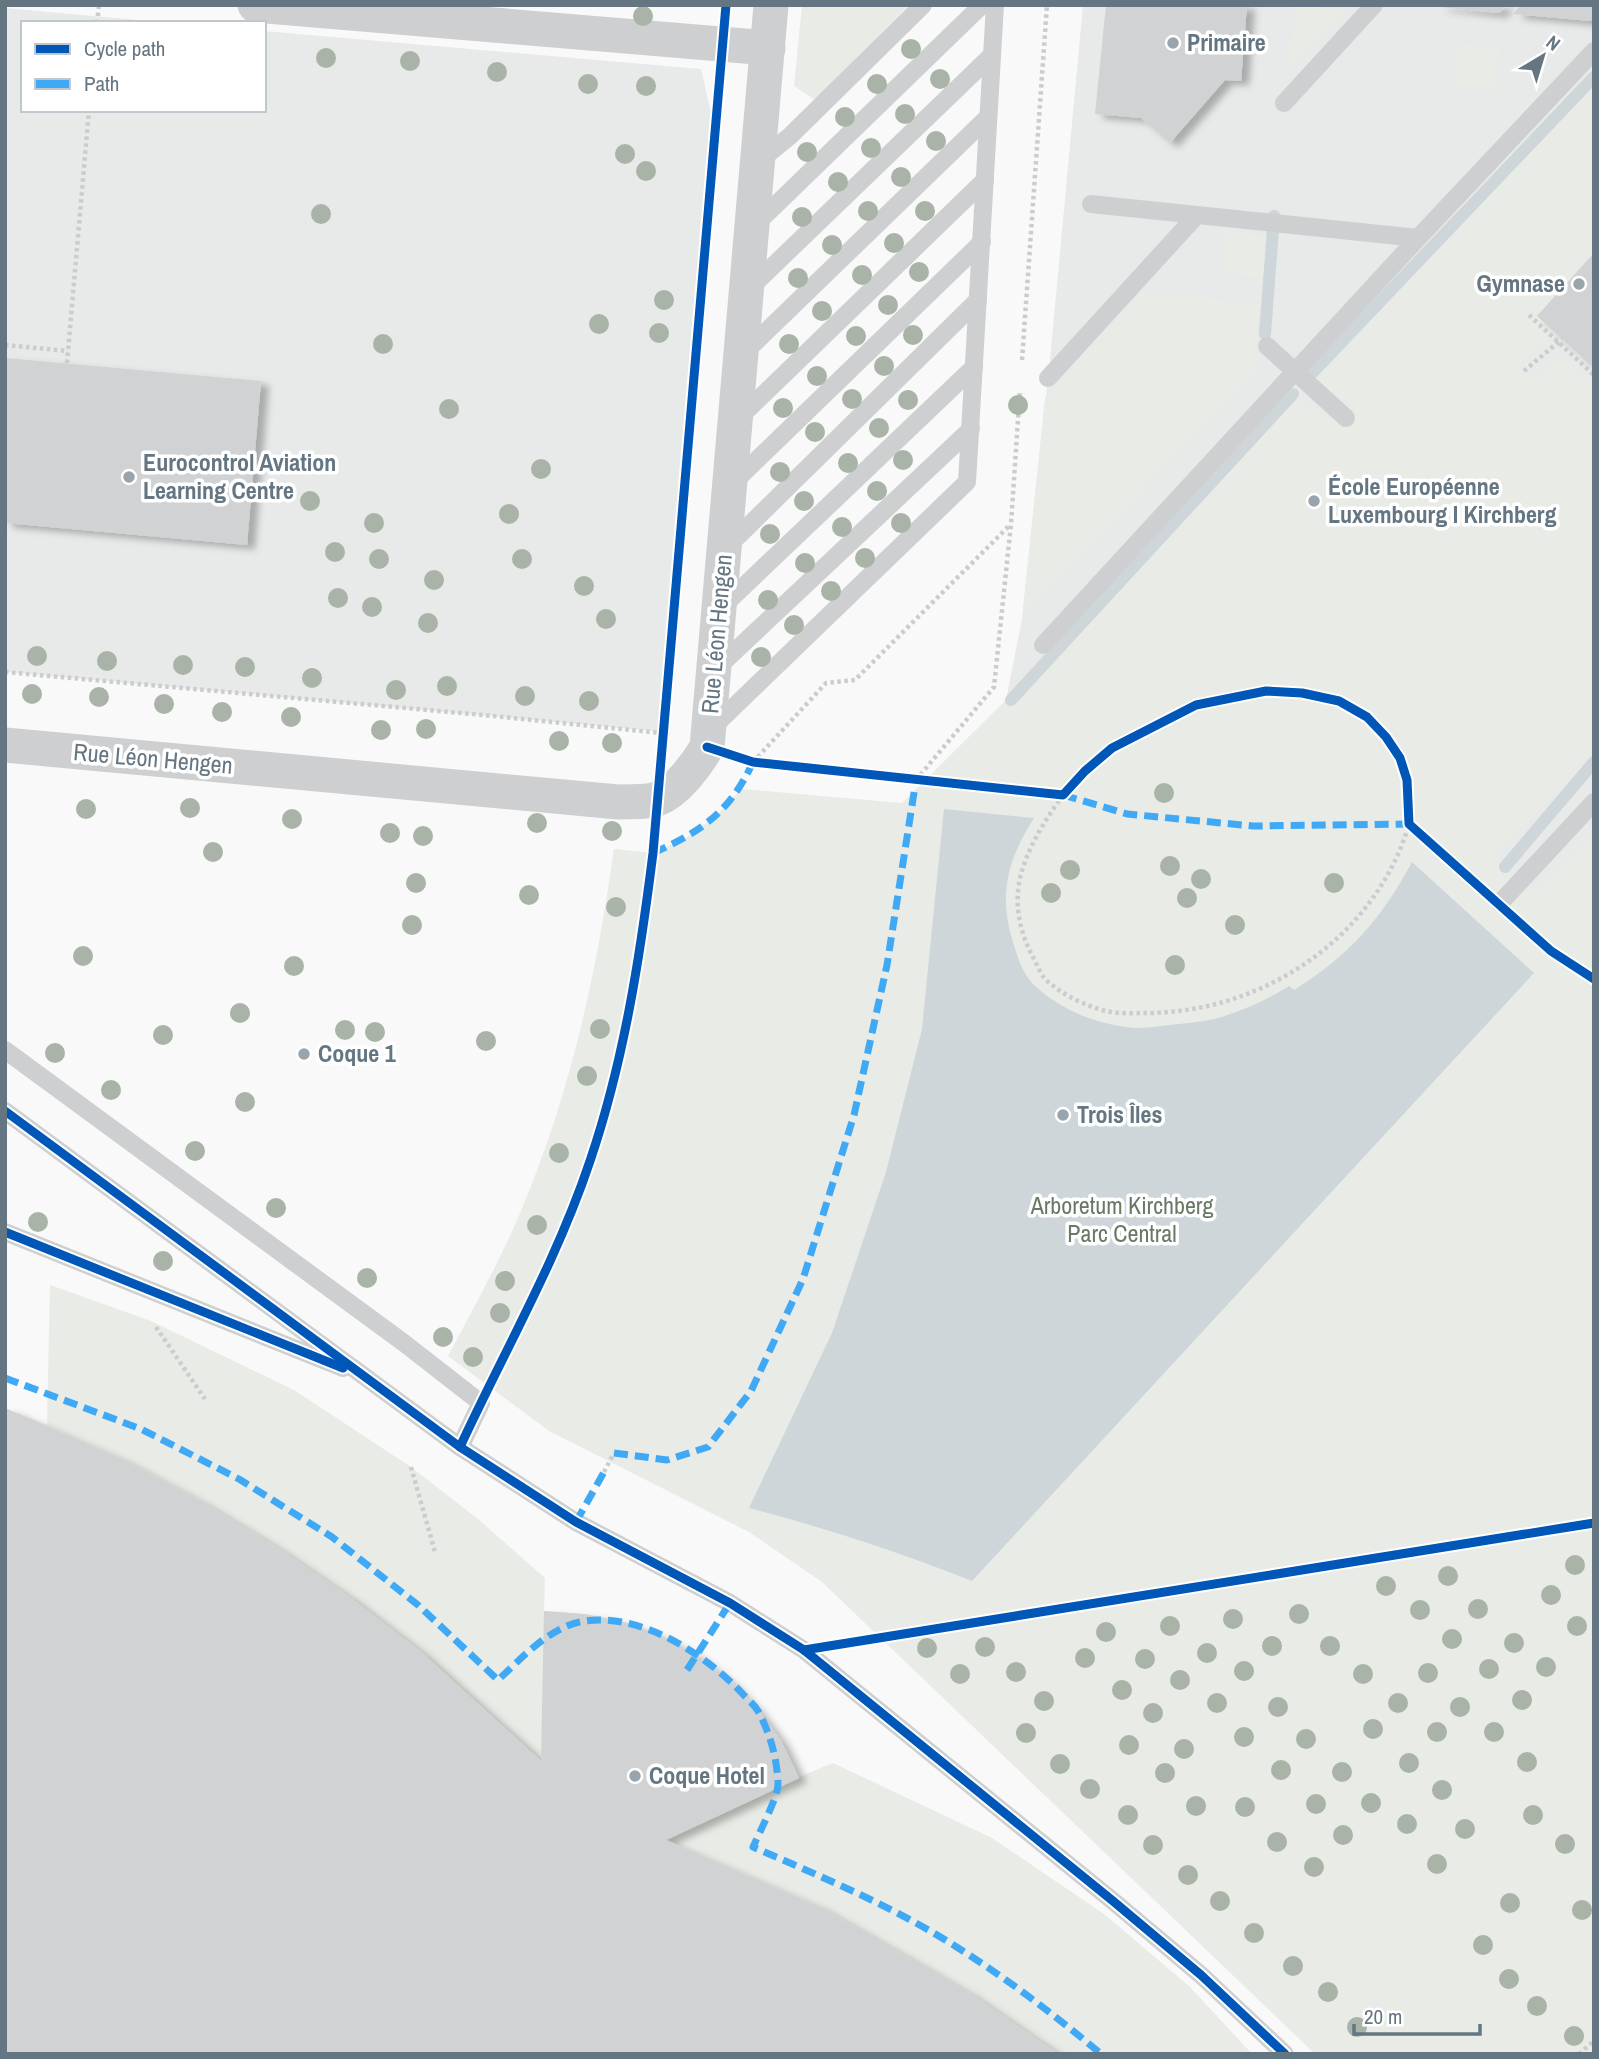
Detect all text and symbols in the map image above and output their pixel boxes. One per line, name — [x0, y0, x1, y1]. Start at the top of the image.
legend — [21, 21, 266, 112]
north arrow — [1508, 21, 1578, 91]
place label: Primaire — [1187, 26, 1266, 58]
text: N — [1541, 29, 1566, 56]
text: Cycle path — [84, 34, 165, 63]
marker: Primaire — [1165, 35, 1181, 51]
text: Path — [84, 69, 119, 98]
place label: Gymnase — [1476, 267, 1565, 299]
marker: Gymnase — [1571, 276, 1587, 292]
place label: Eurocontrol Aviation Learning Centre — [143, 446, 336, 506]
marker: Eurocontrol Aviation Learning Centre — [121, 469, 137, 485]
place label: École Européenne Luxembourg I Kirchberg — [1328, 470, 1557, 530]
marker: École Européenne Luxembourg I Kirchberg — [1306, 493, 1322, 509]
street label: Rue Léon Hengen — [693, 553, 739, 715]
street label: Rue Léon Hengen — [72, 735, 234, 781]
place label: Coque 1 — [318, 1037, 396, 1069]
marker: Coque 1 — [296, 1046, 312, 1062]
place label: Trois Îles — [1077, 1098, 1162, 1130]
marker: Trois Îles — [1055, 1107, 1071, 1123]
park label: Arboretum Kirchberg Parc Central — [1030, 1189, 1213, 1249]
place label: Coque Hotel — [649, 1759, 765, 1791]
marker: Coque Hotel — [627, 1768, 643, 1784]
scale bar — [1354, 1993, 1480, 2037]
text: 20 m — [1364, 2002, 1402, 2031]

